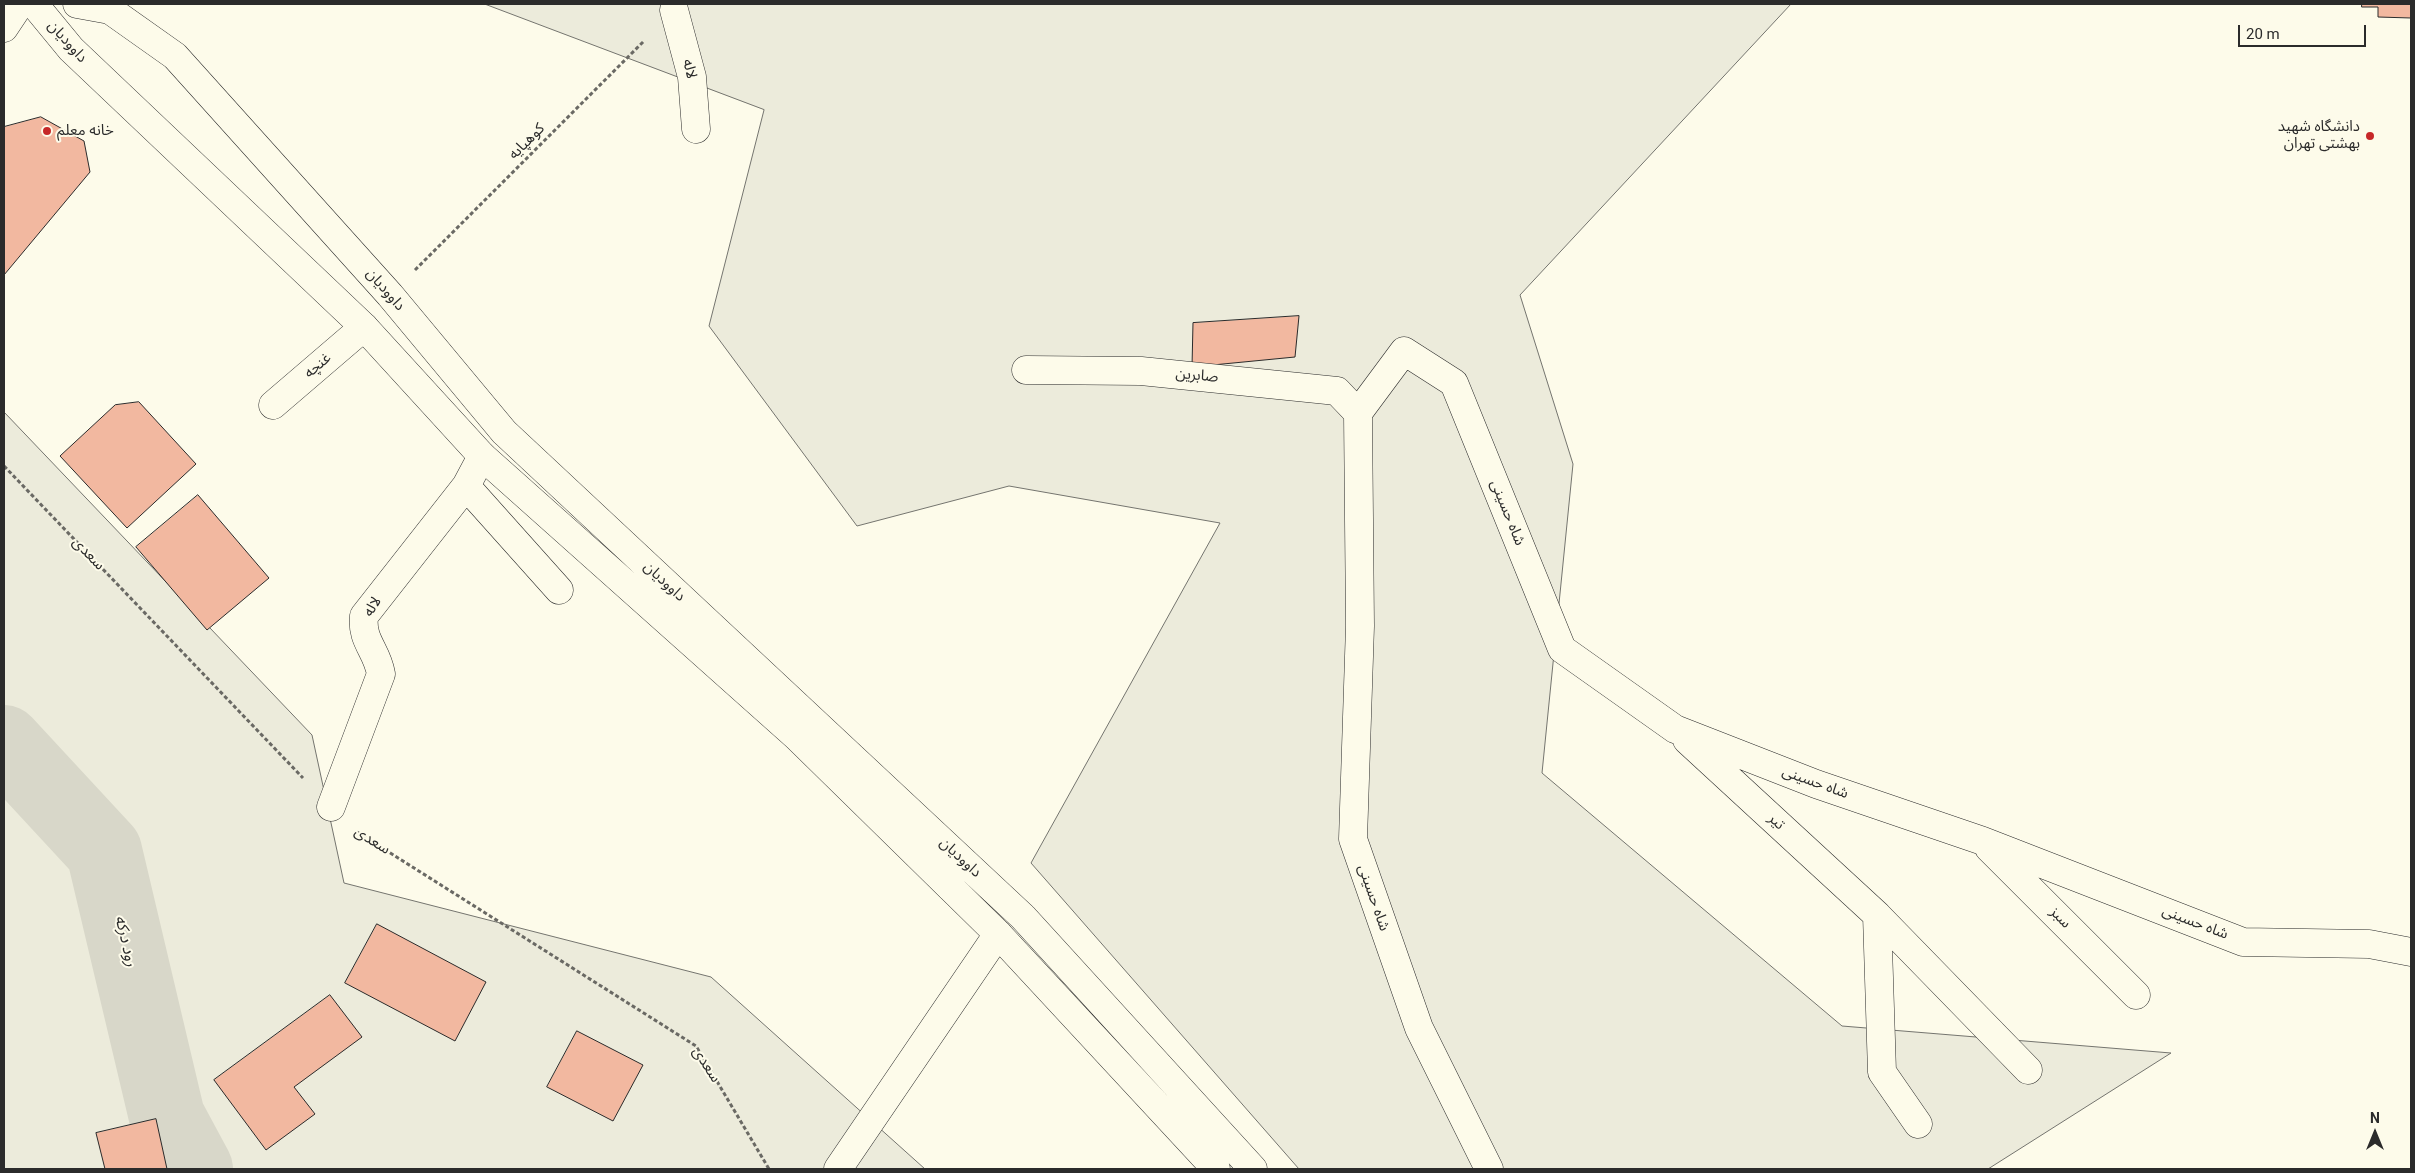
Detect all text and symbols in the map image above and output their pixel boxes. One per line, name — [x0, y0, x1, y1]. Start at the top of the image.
scale bar — [2240, 15, 2368, 47]
street label: داوودیان — [43, 17, 91, 67]
text: 20 m — [2246, 25, 2280, 43]
street label: لاله — [678, 57, 700, 81]
place label: دانشگاه شهید بهشتی تهران — [2278, 118, 2360, 153]
street label: کوهپایه — [505, 120, 549, 164]
place label: خانه معلم — [57, 122, 114, 140]
marker: خانه معلم — [41, 125, 53, 137]
marker: دانشگاه شهید بهشتی تهران — [2364, 130, 2376, 142]
street label: داوودیان — [362, 265, 408, 315]
street label: غنچه — [301, 350, 335, 382]
street label: صابرین — [1175, 365, 1219, 387]
street label: شاه حسینی — [1486, 478, 1528, 548]
street label: سعدی — [68, 534, 108, 574]
street label: داوودیان — [639, 558, 689, 606]
street label: لاله — [360, 594, 386, 620]
street label: شاه حسینی — [1779, 763, 1851, 803]
street label: تیر — [1764, 810, 1788, 834]
street label: سعدی — [351, 823, 393, 859]
street label: داوودیان — [935, 834, 985, 882]
street label: شاه حسینی — [1353, 862, 1393, 934]
street label: شاه حسینی — [2159, 902, 2231, 944]
street label: سبز — [2046, 904, 2074, 932]
water label: رود درکه — [110, 914, 140, 968]
street label: سعدی — [688, 1044, 724, 1086]
north arrow — [2350, 1108, 2400, 1158]
text: N — [2370, 1110, 2380, 1126]

